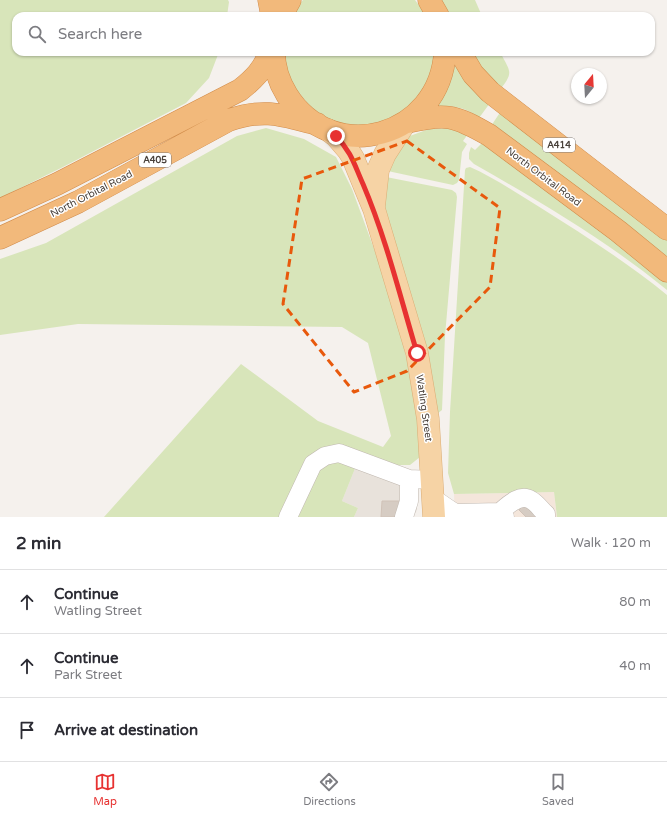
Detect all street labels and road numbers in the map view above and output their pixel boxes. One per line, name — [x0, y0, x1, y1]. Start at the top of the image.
road number: A414 — [543, 138, 575, 152]
street label: North Orbital Road — [504, 145, 583, 209]
road number: A405 — [139, 153, 171, 167]
street label: North Orbital Road — [48, 168, 135, 220]
street label: Watling Street — [413, 374, 435, 443]

